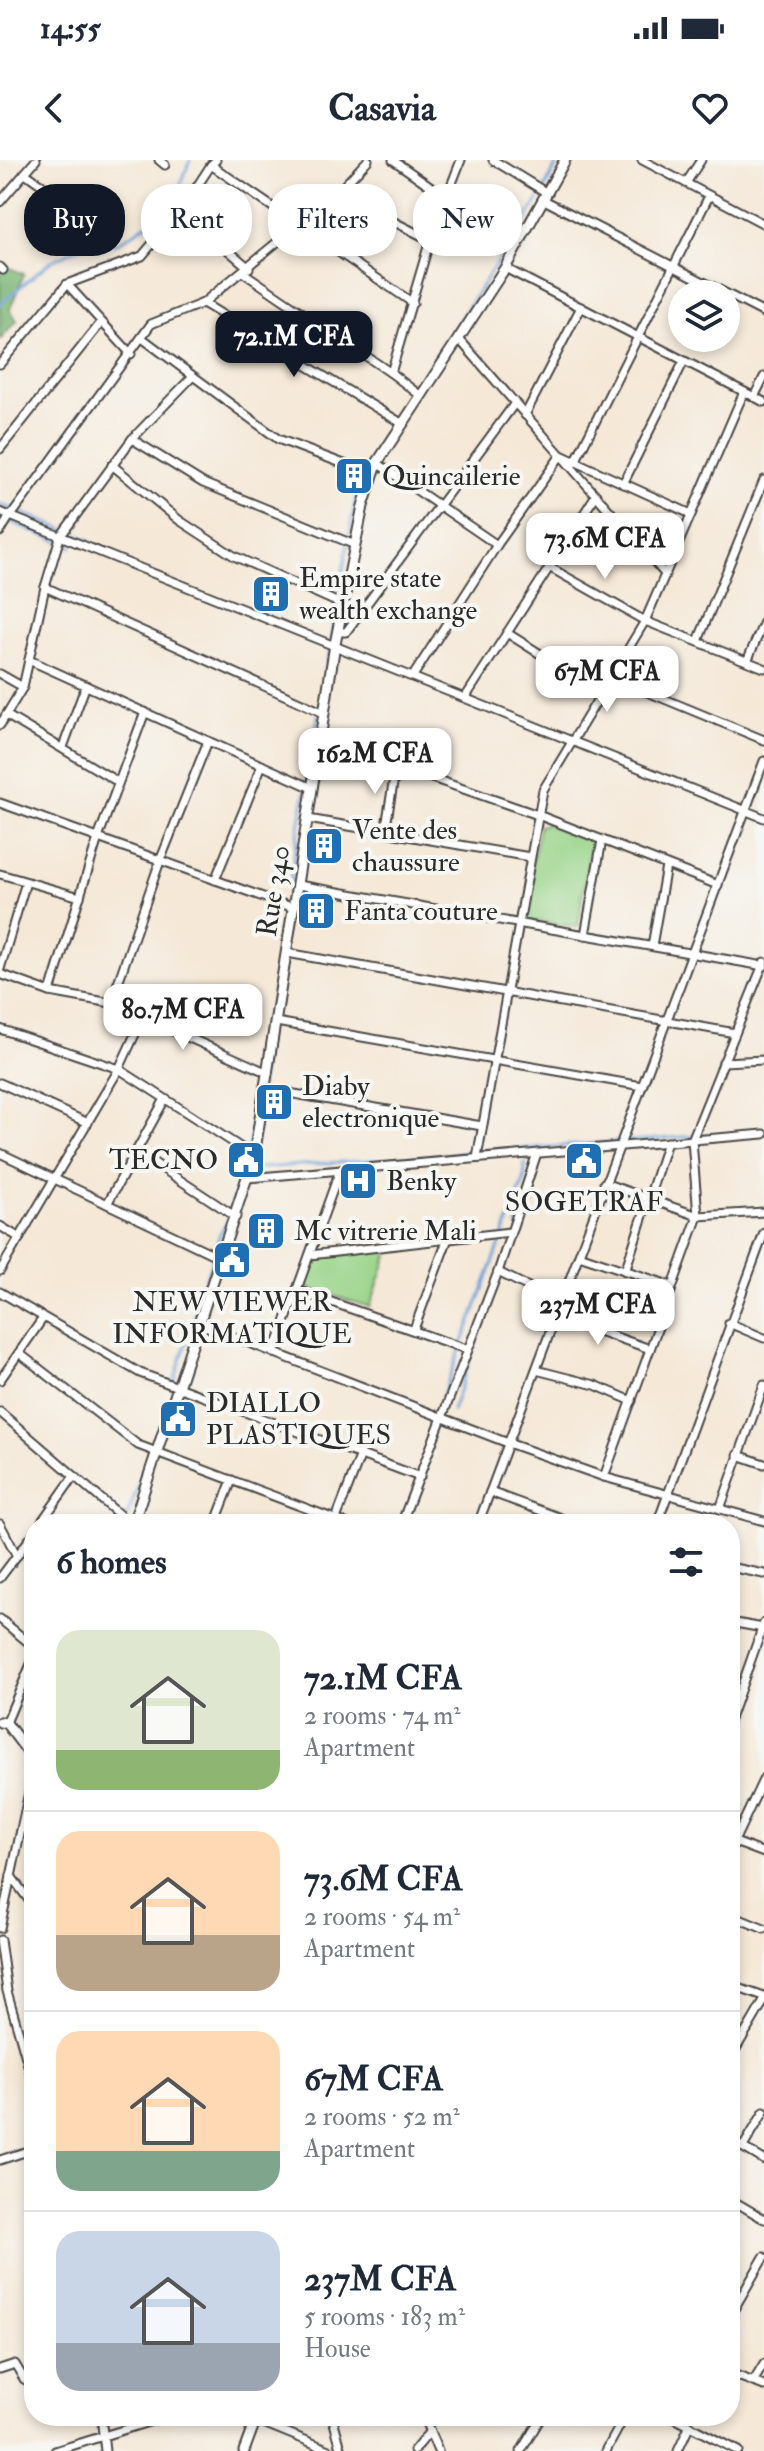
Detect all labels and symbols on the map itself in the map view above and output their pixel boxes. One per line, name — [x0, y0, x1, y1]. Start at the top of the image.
pin: 72.1M CFA — [202, 311, 386, 379]
building icon: Quincailerie — [333, 455, 375, 497]
place label: Quincailerie — [382, 459, 521, 494]
pin: 73.6M CFA — [513, 513, 697, 581]
place label: Empire state wealth exchange — [299, 561, 478, 628]
building icon: Empire state wealth exchange — [250, 573, 292, 615]
pin: 67M CFA — [533, 646, 681, 714]
pin: 162M CFA — [292, 728, 458, 796]
place label: Vente des chaussure — [352, 813, 460, 880]
building icon: Vente des chaussure — [303, 825, 345, 867]
street label: Rue 340 — [250, 843, 298, 939]
building icon: Fanta couture — [295, 890, 337, 932]
place label: Fanta couture — [344, 894, 498, 929]
pin: 80.7M CFA — [91, 984, 275, 1052]
place label: Diaby electronique — [302, 1069, 439, 1136]
building icon: Diaby electronique — [253, 1081, 295, 1123]
public building icon: TECNO — [225, 1139, 267, 1181]
public building icon: SOGETRAF — [563, 1140, 605, 1182]
place label: TECNO — [109, 1143, 218, 1178]
hospital icon: Benky — [337, 1160, 379, 1202]
place label: Benky — [386, 1164, 457, 1199]
place label: SOGETRAF — [505, 1185, 663, 1220]
building icon: Mc vitrerie Mali — [245, 1210, 287, 1252]
place label: Mc vitrerie Mali — [294, 1214, 477, 1249]
public building icon: NEW VIEWER INFORMATIQUE — [211, 1239, 253, 1281]
pin: 237M CFA — [515, 1279, 681, 1347]
place label: NEW VIEWER INFORMATIQUE — [112, 1285, 352, 1352]
place label: DIALLO PLASTIQUES — [206, 1386, 391, 1453]
public building icon: DIALLO PLASTIQUES — [157, 1398, 199, 1440]

